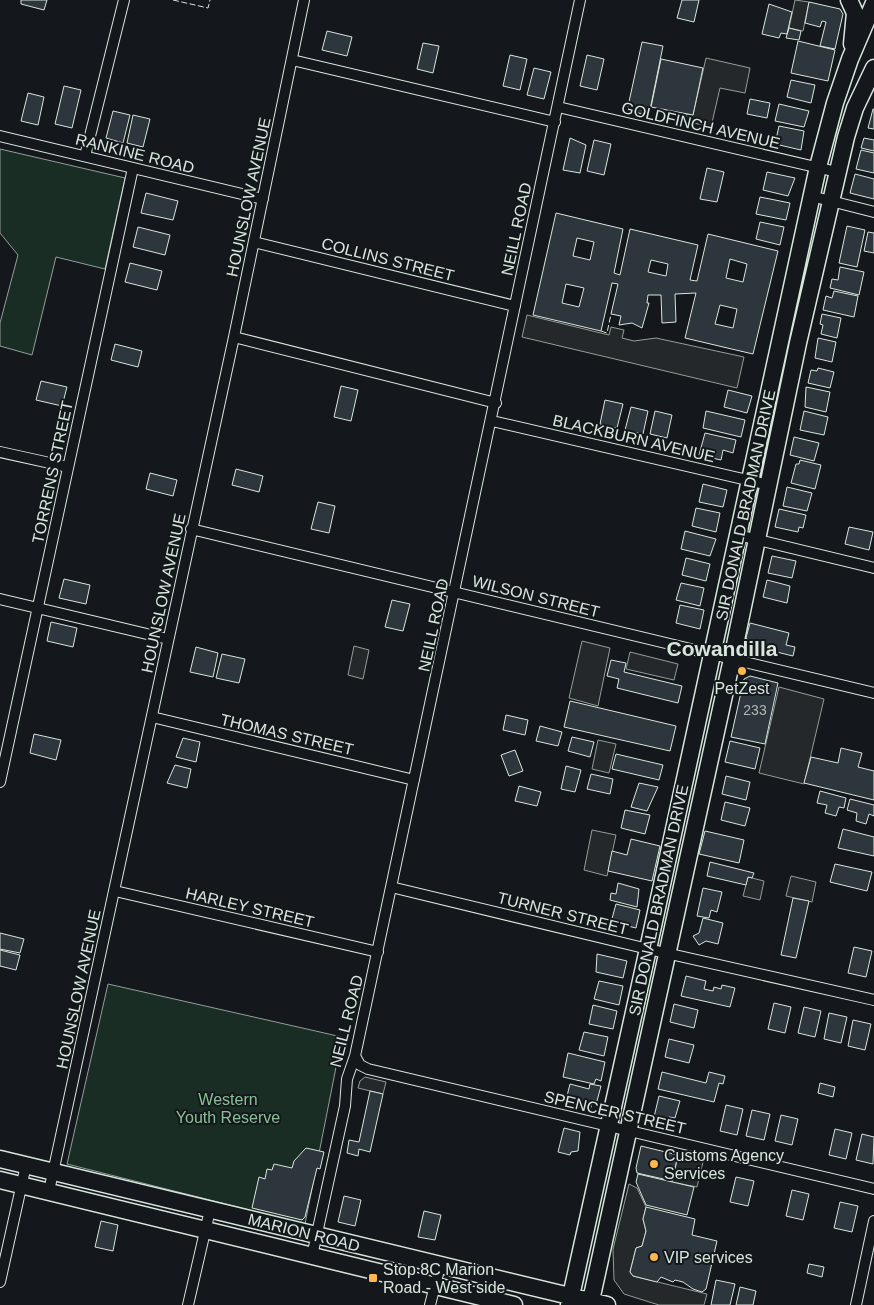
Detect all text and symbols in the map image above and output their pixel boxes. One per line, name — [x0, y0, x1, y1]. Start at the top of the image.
street label: GOLDFINCH AVENUE — [620, 99, 782, 152]
street label: HOUNSLOW AVENUE — [223, 116, 274, 278]
street label: RANKINE ROAD — [74, 131, 196, 176]
street label: NEILL ROAD — [498, 181, 535, 277]
street label: COLLINS STREET — [320, 235, 456, 284]
street label: SIR DONALD BRADMAN DRIVE — [713, 388, 778, 622]
street label: TORRENS STREET — [29, 399, 76, 545]
street label: BLACKBURN AVENUE — [551, 412, 717, 465]
street label: HOUNSLOW AVENUE — [138, 512, 189, 674]
street label: WILSON STREET — [470, 572, 602, 621]
street label: NEILL ROAD — [415, 577, 452, 673]
district label: Cowandilla — [667, 637, 778, 660]
marker: PetZest — [736, 665, 748, 677]
place label: PetZest — [714, 680, 770, 697]
house number: 233 — [743, 702, 767, 718]
street label: THOMAS STREET — [219, 711, 355, 758]
street label: SIR DONALD BRADMAN DRIVE — [626, 783, 691, 1017]
street label: HARLEY STREET — [184, 884, 316, 931]
street label: TURNER STREET — [496, 889, 630, 938]
street label: HOUNSLOW AVENUE — [53, 908, 104, 1070]
street label: NEILL ROAD — [327, 973, 366, 1069]
street label: SPENCER STREET — [542, 1088, 688, 1137]
park label: Western Youth Reserve — [176, 1091, 280, 1126]
place label: Customs Agency Services — [664, 1147, 784, 1182]
marker: Customs Agency Services — [648, 1158, 660, 1170]
street label: MARION ROAD — [246, 1210, 362, 1255]
place label: VIP services — [664, 1249, 753, 1266]
marker: VIP services — [648, 1251, 660, 1263]
place label: Stop 8C Marion Road - West side — [383, 1261, 506, 1296]
marker: Stop 8C Marion Road - West side — [367, 1272, 379, 1284]

